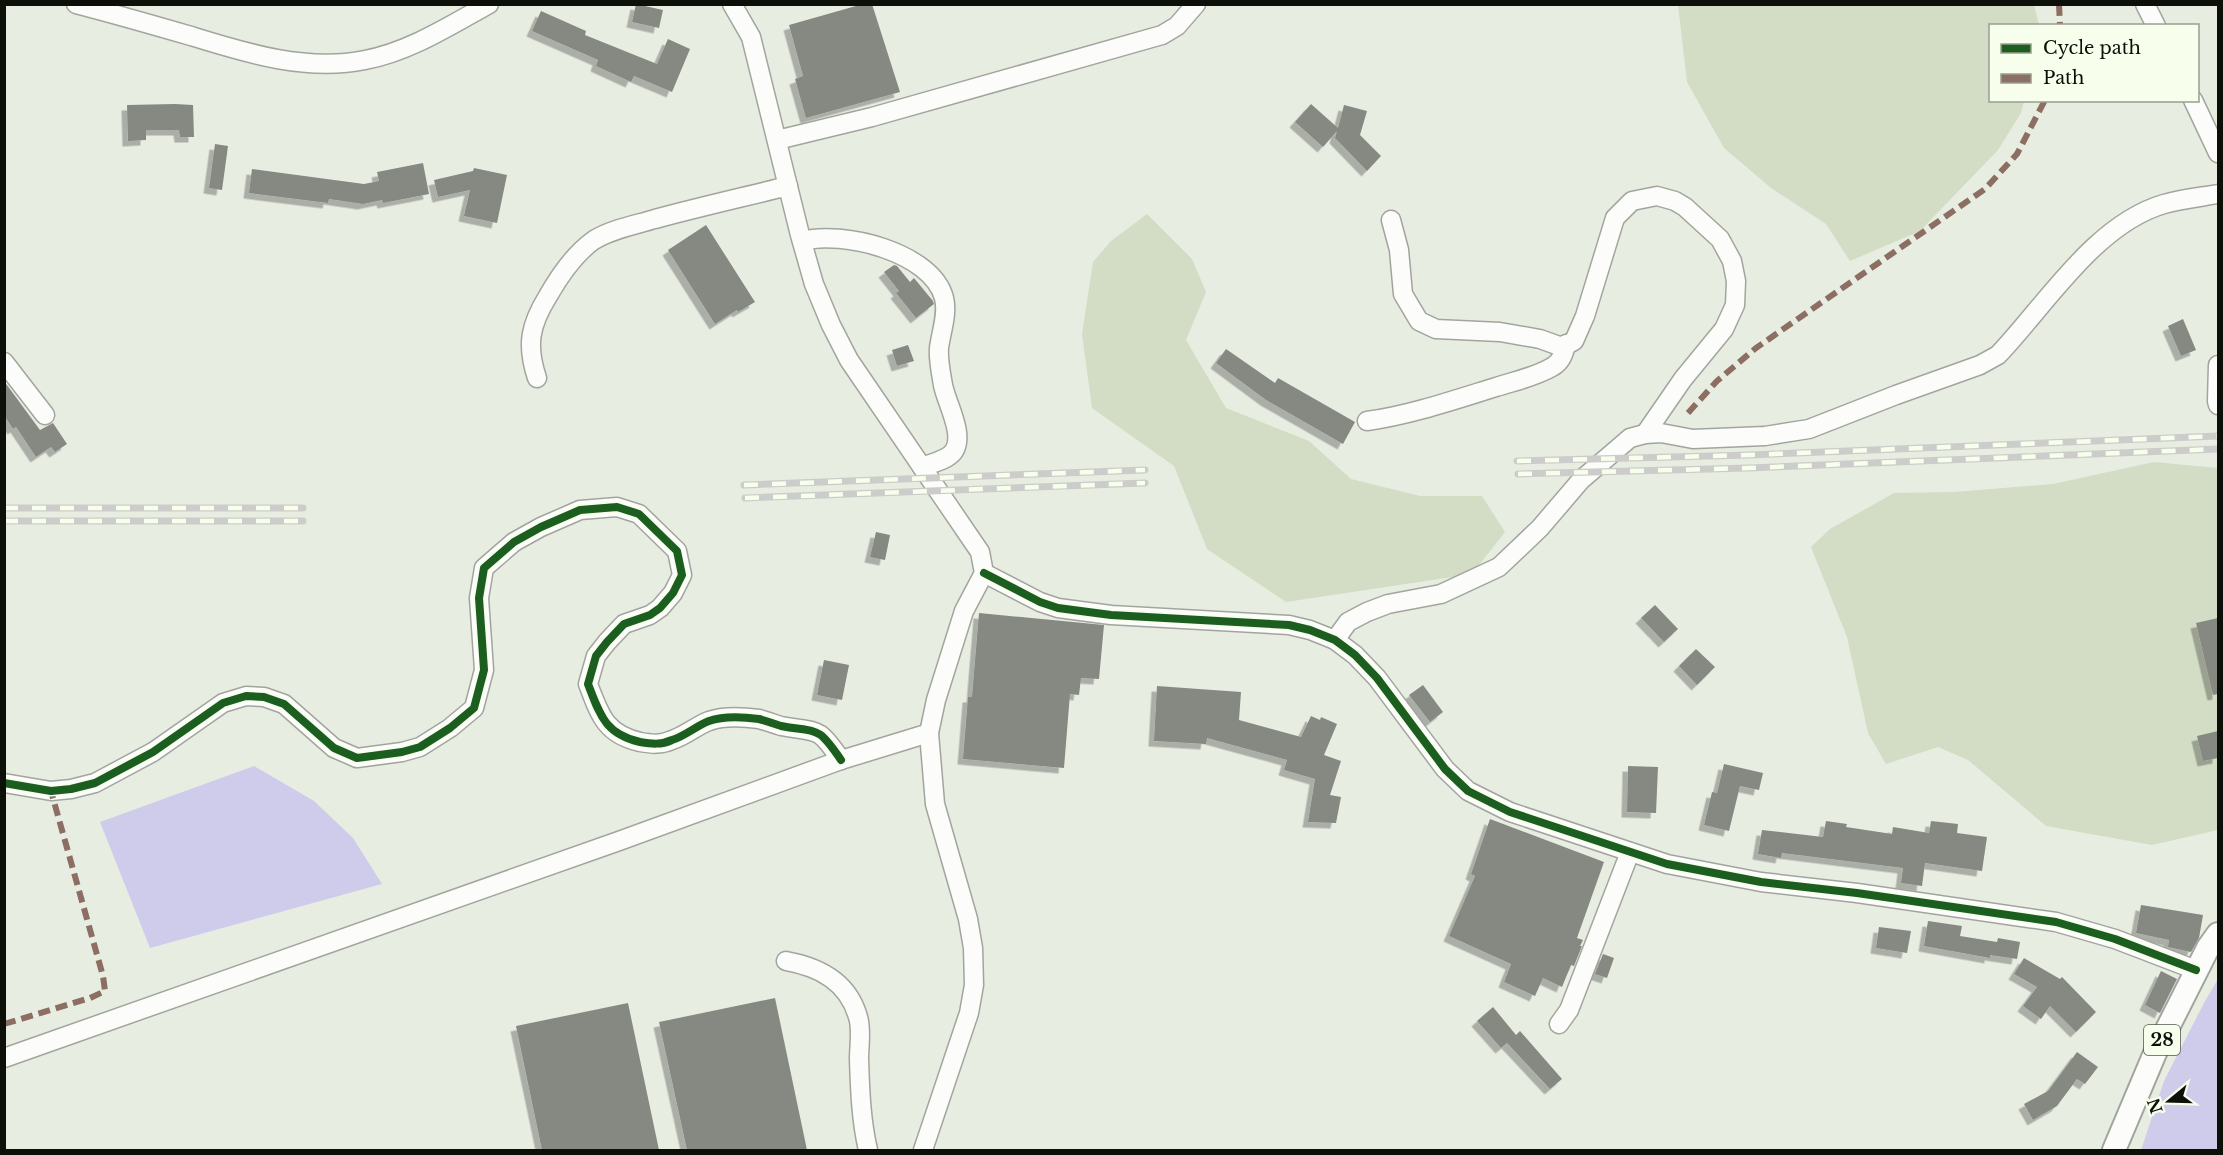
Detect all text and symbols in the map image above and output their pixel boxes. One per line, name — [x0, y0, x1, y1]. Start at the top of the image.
legend — [1989, 24, 2199, 102]
text: Cycle path — [2043, 37, 2141, 59]
text: Path — [2043, 67, 2084, 89]
road number: 28 — [2144, 1025, 2180, 1055]
north arrow — [2139, 1071, 2199, 1131]
text: N — [2143, 1096, 2167, 1116]

